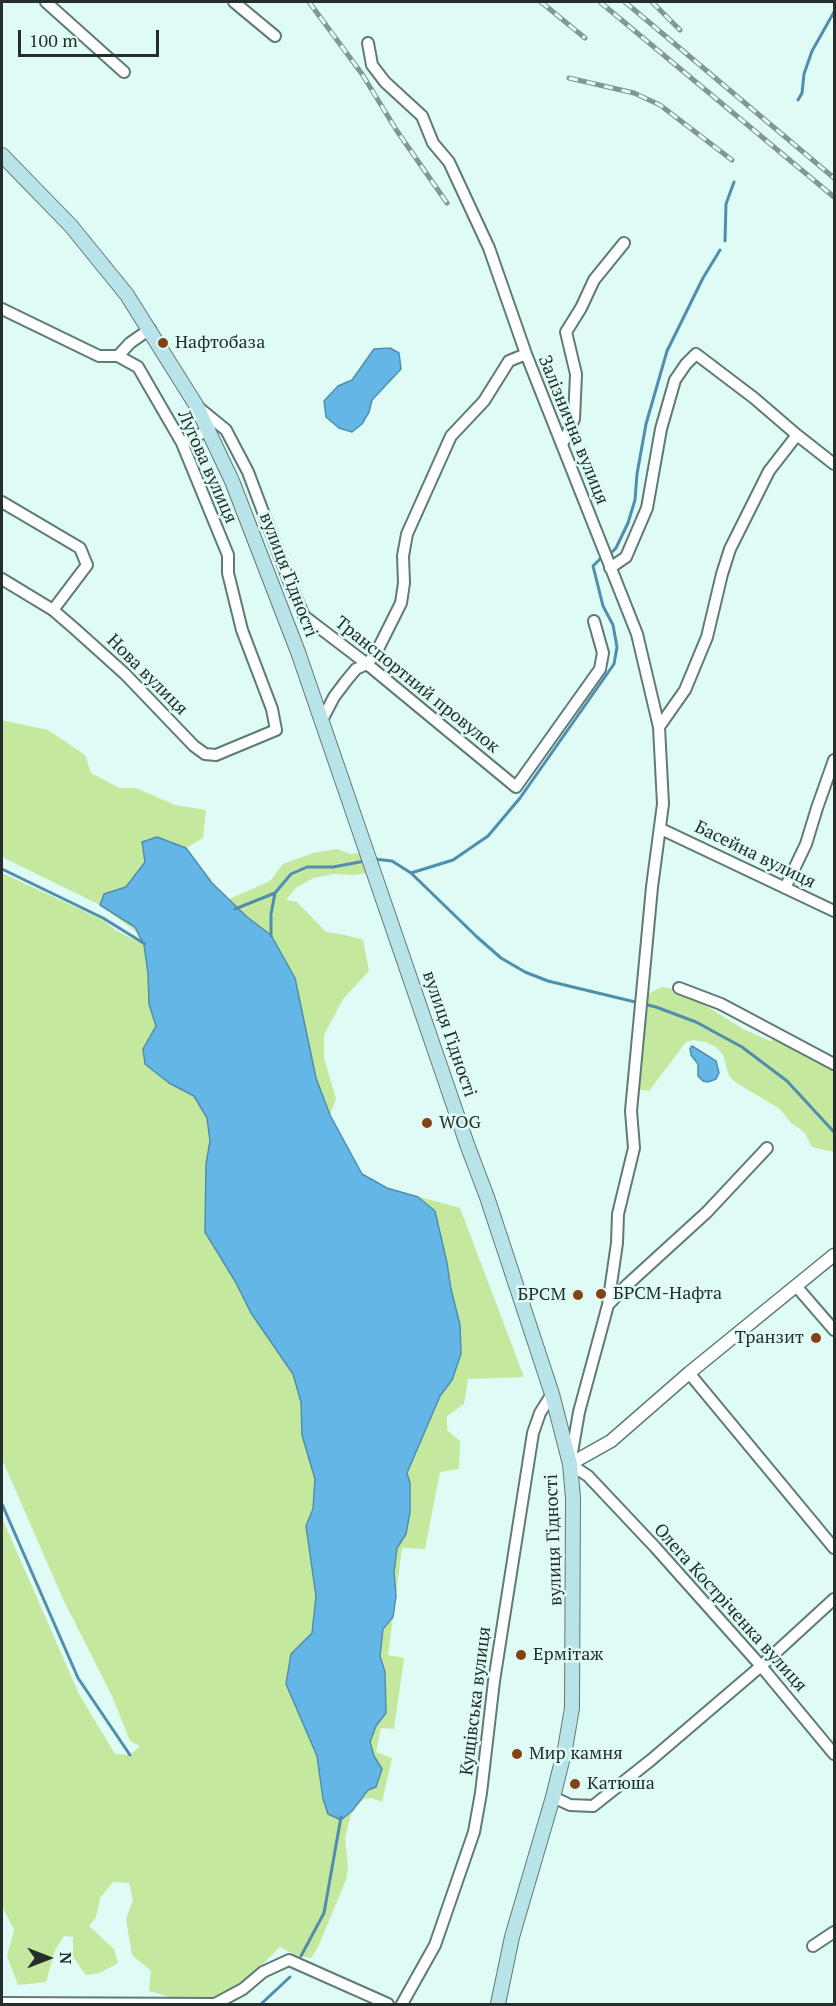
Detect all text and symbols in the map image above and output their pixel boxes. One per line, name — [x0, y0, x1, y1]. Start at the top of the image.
scale bar — [21, 18, 162, 56]
text: 100 m — [29, 28, 78, 52]
place label: Нафтобаза — [175, 332, 265, 354]
marker: Нафтобаза — [156, 336, 170, 350]
street label: Залізнична вулиця — [533, 352, 613, 508]
street label: Лугова вулиця — [173, 407, 241, 527]
street label: вулиця Гідності — [254, 510, 322, 640]
street label: Транспортний провулок — [330, 612, 504, 758]
street label: Нова вулиця — [102, 630, 192, 720]
street label: Басейна вулиця — [691, 816, 819, 894]
street label: вулиця Гідності — [417, 968, 481, 1100]
place label: WOG — [439, 1112, 481, 1134]
marker: WOG — [420, 1116, 434, 1130]
place label: БРСМ-Нафта — [613, 1283, 722, 1305]
place label: БРСМ — [518, 1284, 566, 1306]
marker: БРСМ-Нафта — [594, 1287, 608, 1301]
marker: БРСМ — [571, 1288, 585, 1302]
place label: Транзит — [735, 1327, 804, 1349]
marker: Транзит — [809, 1331, 823, 1345]
street label: вулиця Гідності — [541, 1474, 567, 1606]
street label: Олега Костріченка вулиця — [649, 1519, 811, 1697]
street label: Кущівська вулиця — [456, 1625, 496, 1777]
place label: Ермітаж — [533, 1644, 603, 1666]
marker: Ермітаж — [514, 1648, 528, 1662]
place label: Мир камня — [529, 1743, 623, 1765]
marker: Мир камня — [510, 1747, 524, 1761]
place label: Катюша — [587, 1773, 655, 1795]
marker: Катюша — [568, 1777, 582, 1791]
north arrow — [18, 1928, 78, 1988]
text: N — [55, 1952, 77, 1964]

